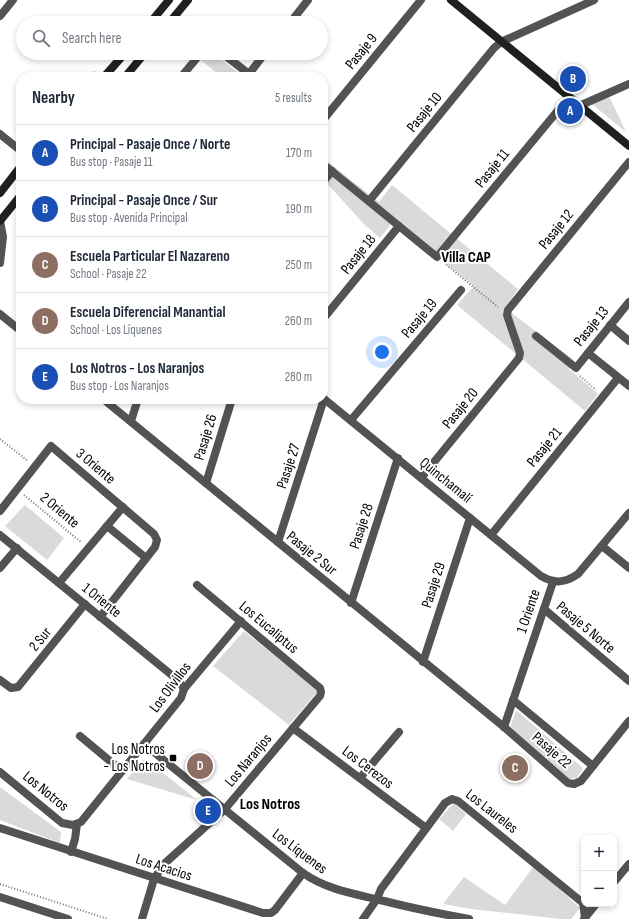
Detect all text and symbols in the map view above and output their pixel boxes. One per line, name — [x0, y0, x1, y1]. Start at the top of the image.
search box — [16, 16, 328, 60]
icon: search — [30, 27, 52, 49]
text: Search here — [62, 29, 122, 48]
street label: Pasaje 9 — [341, 29, 382, 73]
pin: B — [560, 64, 586, 94]
text: Nearby — [32, 88, 75, 108]
street label: Pasaje 10 — [403, 88, 446, 136]
text: 5 results — [275, 90, 312, 106]
pin: A — [557, 96, 583, 126]
text: Principal - Pasaje Once / Norte — [70, 135, 230, 154]
street label: Pasaje 11 — [471, 144, 514, 192]
text: A — [42, 145, 48, 161]
text: 170 m — [286, 145, 312, 161]
text: Bus stop · Pasaje 11 — [70, 154, 153, 170]
text: Principal - Pasaje Once / Sur — [70, 191, 218, 210]
text: B — [42, 201, 48, 217]
text: 190 m — [285, 201, 312, 217]
street label: Pasaje 12 — [535, 206, 578, 253]
text: Bus stop · Avenida Principal — [70, 210, 188, 226]
street label: Pasaje 18 — [337, 230, 380, 278]
text: Escuela Particular El Nazareno — [70, 247, 230, 266]
district label: Villa CAP — [441, 248, 491, 267]
text: C — [42, 257, 48, 273]
text: 250 m — [285, 257, 312, 273]
text: School · Pasaje 22 — [70, 266, 147, 282]
street label: Pasaje 19 — [397, 295, 441, 342]
text: Escuela Diferencial Manantial — [70, 303, 226, 322]
street label: Pasaje 13 — [570, 303, 613, 350]
text: D — [42, 313, 48, 329]
text: 260 m — [285, 313, 312, 329]
text: School · Los Líquenes — [70, 322, 162, 338]
your location — [372, 342, 392, 362]
text: Los Notros - Los Naranjos — [70, 359, 204, 378]
text: E — [42, 369, 48, 385]
text: 280 m — [285, 369, 312, 385]
text: Bus stop · Los Naranjos — [70, 378, 169, 394]
street label: Pasaje 20 — [438, 384, 483, 433]
street label: Pasaje 26 — [190, 412, 221, 462]
street label: Pasaje 21 — [523, 423, 567, 471]
street label: Pasaje 27 — [272, 441, 305, 491]
street label: 3 Oriente — [72, 444, 119, 489]
street label: Quinchamalí — [416, 453, 476, 507]
street label: 2 Oriente — [36, 488, 83, 532]
street label: Pasaje 28 — [345, 501, 378, 551]
street label: Pasaje 2 Sur — [283, 527, 341, 580]
street label: Pasaje 29 — [417, 560, 450, 610]
street label: 1 Oriente — [78, 579, 125, 622]
street label: 1 Oriente — [512, 587, 545, 636]
street label: Los Eucaliptus — [235, 597, 302, 658]
street label: Pasaje 5 Norte — [552, 597, 619, 658]
street label: 2 Sur — [25, 623, 56, 655]
street label: Los Olivillos — [145, 658, 196, 716]
street label: Pasaje 22 — [528, 728, 575, 773]
street label: Los Naranjos — [221, 730, 276, 791]
place label: Los Notros - Los Notros — [104, 740, 165, 776]
street label: Los Cerezos — [338, 742, 397, 793]
pin: D — [187, 751, 213, 781]
marker: Los Notros - Los Notros — [168, 753, 178, 763]
pin: C — [502, 753, 528, 783]
street label: Los Notros — [19, 767, 72, 816]
street label: Los Laureles — [462, 785, 522, 838]
district label: Los Notros — [240, 795, 300, 814]
pin: E — [195, 796, 221, 826]
street label: Los Líquenes — [268, 825, 331, 878]
map controls — [581, 835, 617, 907]
button: + — [581, 835, 617, 871]
street label: Los Acacios — [133, 849, 194, 885]
button: − — [581, 871, 617, 907]

